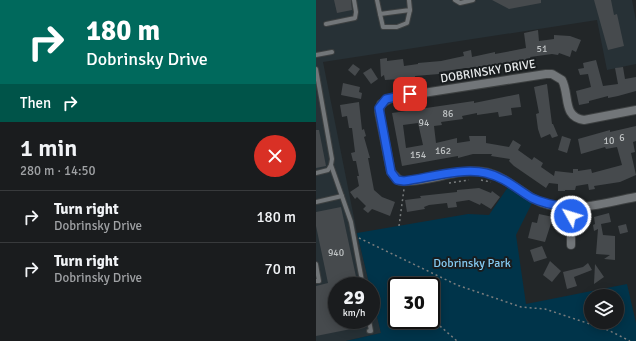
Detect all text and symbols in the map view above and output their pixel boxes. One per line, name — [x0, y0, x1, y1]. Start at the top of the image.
text: 180 m — [86, 14, 160, 48]
icon: right — [20, 16, 72, 68]
house number: 51 — [537, 43, 547, 55]
text: Dobrinsky Drive — [86, 48, 208, 70]
street label: DOBRINSKY DRIVE — [439, 57, 537, 86]
pin — [393, 77, 427, 111]
icon: arrive — [399, 83, 421, 105]
icon: right — [59, 92, 81, 114]
text: Then — [20, 94, 51, 112]
house number: 86 — [443, 108, 453, 120]
house number: 94 — [419, 117, 430, 129]
house number: 6 — [619, 132, 625, 144]
text: 1 min — [20, 133, 77, 163]
button: close — [254, 135, 296, 177]
house number: 10 — [604, 135, 614, 147]
house number: 162 — [435, 145, 451, 157]
house number: 154 — [410, 149, 427, 161]
text: 280 m · 14:50 — [20, 163, 96, 179]
position arrow — [550, 195, 592, 237]
text: Turn right — [54, 200, 119, 218]
icon: right — [20, 206, 42, 228]
text: 180 m — [256, 208, 296, 226]
text: Dobrinsky Drive — [54, 218, 142, 234]
house number: 940 — [328, 247, 344, 259]
text: Turn right — [54, 252, 119, 270]
park label: Dobrinsky Park — [433, 256, 511, 271]
icon: right — [20, 258, 42, 280]
text: 70 m — [265, 260, 296, 278]
text: Dobrinsky Drive — [54, 270, 142, 286]
speed limit sign: 30 — [388, 277, 440, 329]
text: 29 — [343, 285, 365, 310]
map controls — [584, 289, 624, 329]
button: layers — [584, 289, 624, 329]
text: km/h — [343, 307, 365, 319]

